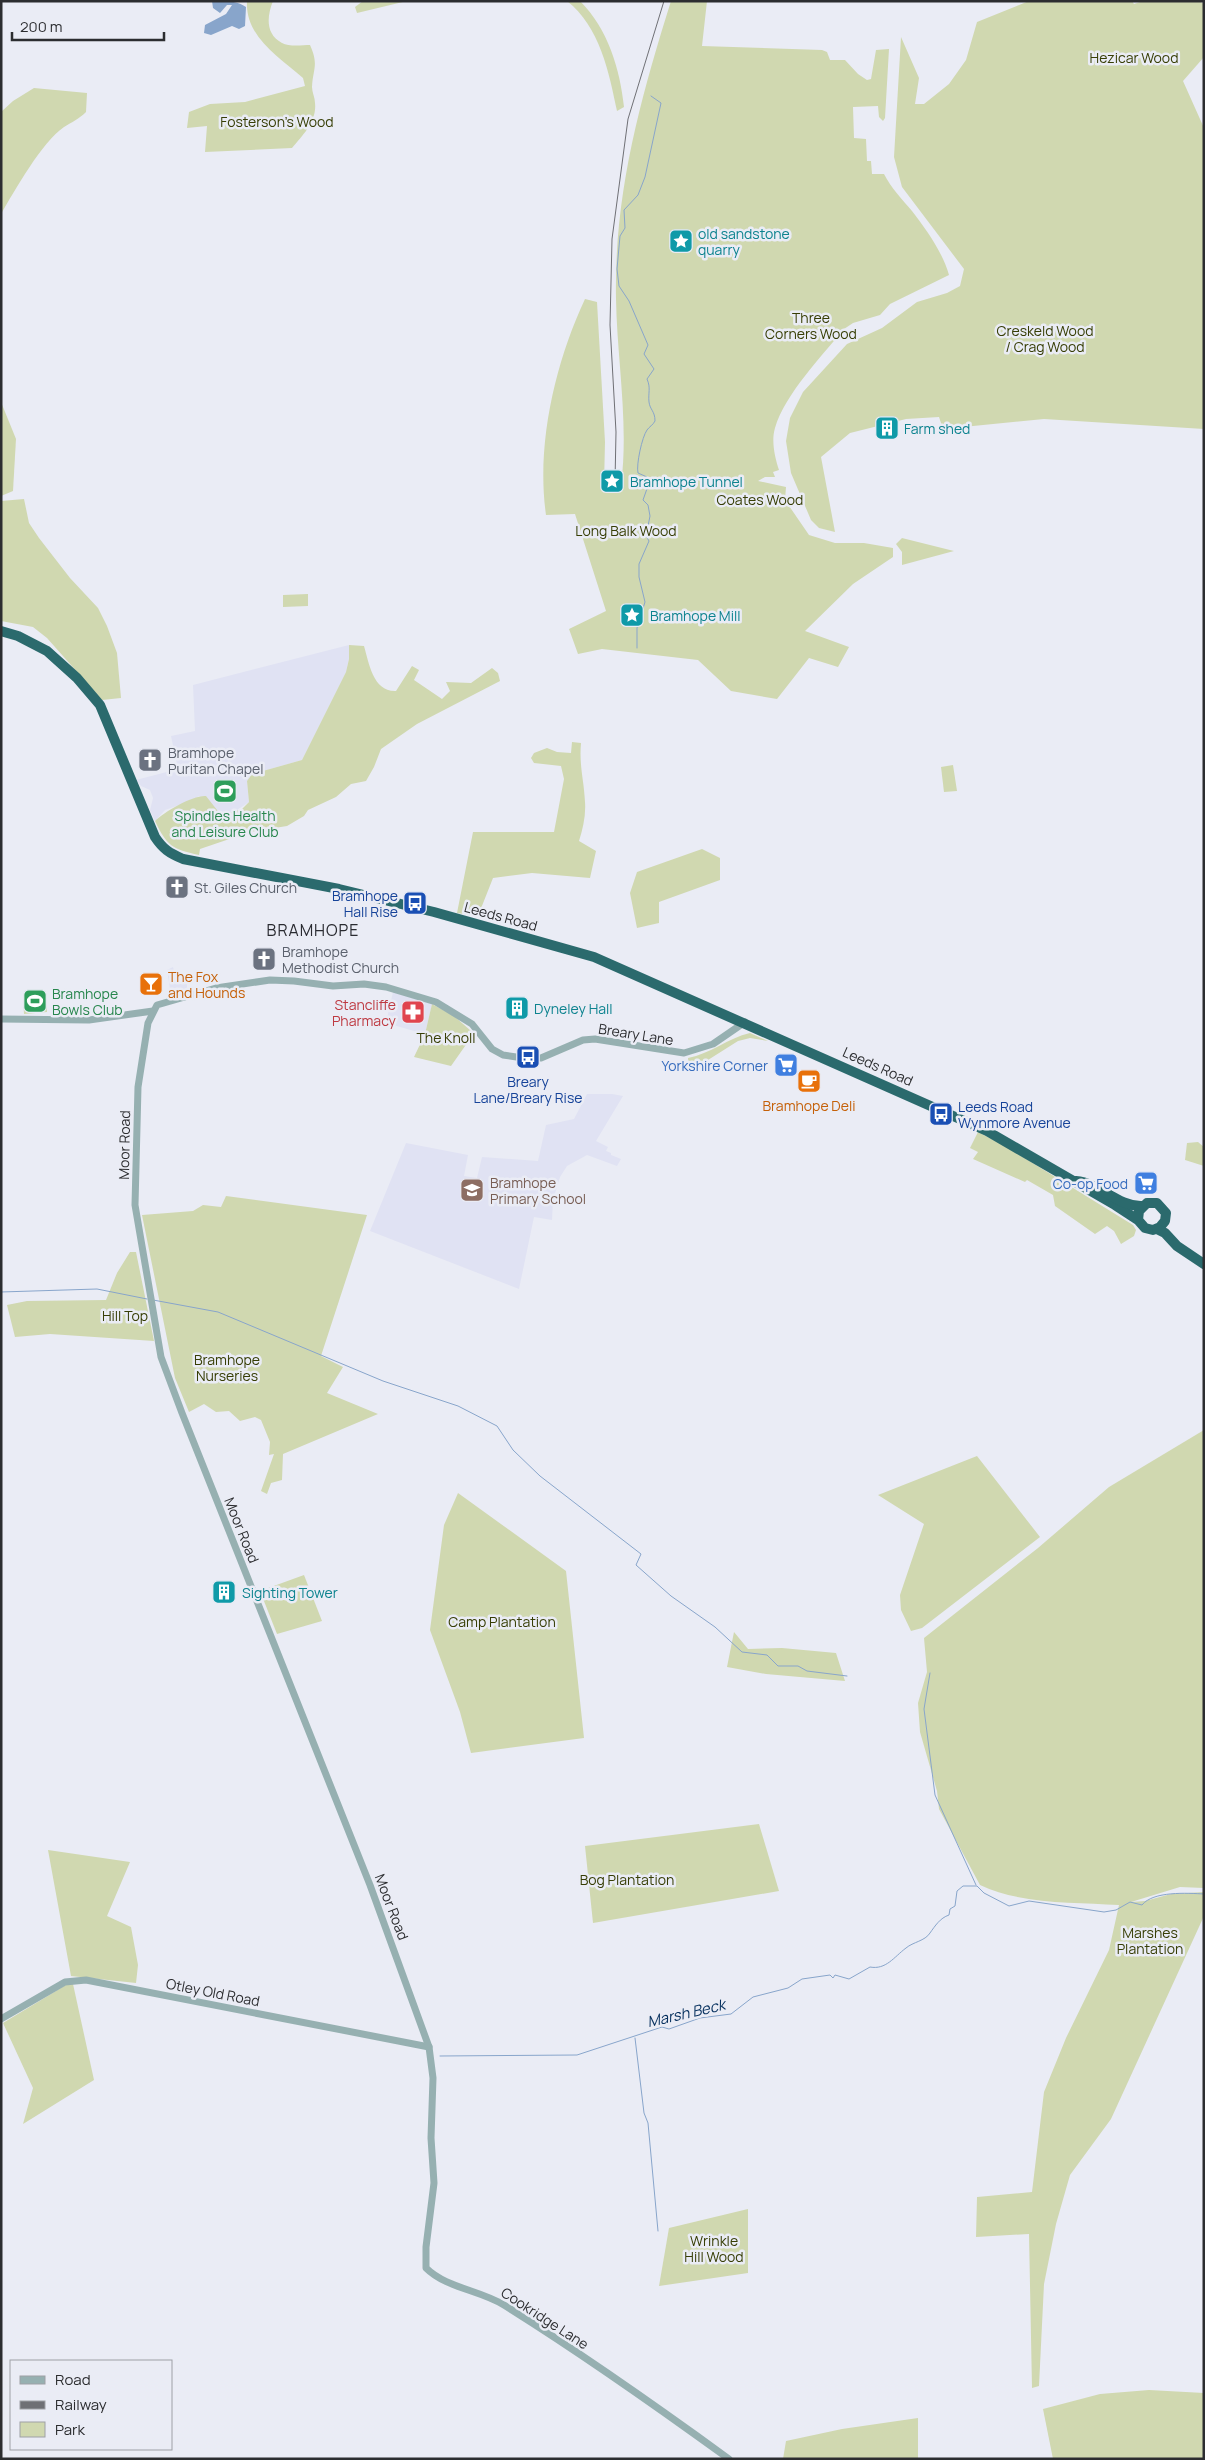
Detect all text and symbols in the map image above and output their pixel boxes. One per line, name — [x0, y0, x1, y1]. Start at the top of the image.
scale bar — [12, 10, 165, 42]
text: 200 m — [20, 16, 63, 37]
park label: Hezicar Wood — [1090, 48, 1178, 67]
park label: Fosterson's Wood — [220, 112, 334, 131]
place label: old sandstone quarry — [698, 224, 790, 259]
place icon: old sandstone quarry — [668, 228, 694, 254]
park label: Three Corners Wood — [765, 308, 857, 343]
park label: Creskeld Wood / Crag Wood — [997, 321, 1093, 356]
building icon: Farm shed — [874, 415, 900, 441]
place label: Farm shed — [904, 419, 970, 438]
place icon: Bramhope Tunnel — [599, 468, 625, 494]
place label: Bramhope Tunnel — [630, 472, 743, 491]
park label: Coates Wood — [717, 490, 803, 509]
park label: Long Balk Wood — [575, 521, 677, 540]
place icon: Bramhope Mill — [619, 602, 645, 628]
place label: Bramhope Mill — [650, 606, 740, 625]
place label: Bramhope Puritan Chapel — [168, 743, 263, 778]
church icon: Bramhope Puritan Chapel — [137, 747, 163, 773]
sports icon: Spindles Health and Leisure Club — [212, 778, 238, 804]
place label: Spindles Health and Leisure Club — [171, 806, 279, 841]
church icon: St. Giles Church — [164, 874, 190, 900]
place label: St. Giles Church — [194, 878, 297, 897]
place label: Bramhope Hall Rise — [332, 886, 398, 921]
bus stop icon: Bramhope Hall Rise — [402, 890, 428, 916]
street label: Leeds Road — [462, 897, 540, 935]
district label: BRAMHOPE — [267, 919, 359, 941]
place label: Bramhope Methodist Church — [282, 942, 399, 977]
church icon: Bramhope Methodist Church — [251, 946, 277, 972]
place label: The Fox and Hounds — [168, 967, 245, 1002]
bar icon: The Fox and Hounds — [138, 971, 164, 997]
place label: Bramhope Bowls Club — [52, 984, 123, 1019]
sports icon: Bramhope Bowls Club — [22, 988, 48, 1014]
place label: Stancliffe Pharmacy — [332, 995, 397, 1030]
building icon: Dyneley Hall — [504, 995, 530, 1021]
pharmacy icon: Stancliffe Pharmacy — [400, 999, 426, 1025]
place label: Dyneley Hall — [534, 999, 613, 1018]
street label: Breary Lane — [597, 1019, 675, 1049]
park label: The Knoll — [416, 1028, 476, 1047]
street label: Leeds Road — [840, 1042, 916, 1090]
bus stop icon: Breary Lane/Breary Rise — [515, 1044, 541, 1070]
supermarket icon: Yorkshire Corner — [773, 1052, 799, 1078]
place label: Yorkshire Corner — [662, 1056, 768, 1075]
cafe icon: Bramhope Deli — [796, 1068, 822, 1094]
place label: Breary Lane/Breary Rise — [474, 1072, 582, 1107]
place label: Bramhope Deli — [763, 1096, 856, 1115]
place label: Leeds Road Wynmore Avenue — [958, 1097, 1071, 1132]
bus stop icon: Leeds Road Wynmore Avenue — [928, 1101, 954, 1127]
street label: Moor Road — [114, 1110, 134, 1180]
supermarket icon: Co-op Food — [1133, 1170, 1159, 1196]
place label: Bramhope Primary School — [490, 1173, 586, 1208]
place label: Co-op Food — [1053, 1174, 1128, 1193]
school or university icon: Bramhope Primary School — [459, 1177, 485, 1203]
park label: Hill Top — [102, 1306, 148, 1325]
park label: Bramhope Nurseries — [194, 1350, 260, 1385]
street label: Moor Road — [220, 1494, 264, 1566]
building icon: Sighting Tower — [211, 1579, 237, 1605]
place label: Sighting Tower — [242, 1583, 338, 1602]
park label: Camp Plantation — [448, 1612, 556, 1631]
park label: Bog Plantation — [580, 1870, 674, 1889]
street label: Moor Road — [371, 1871, 413, 1943]
park label: Marshes Plantation — [1117, 1923, 1183, 1958]
street label: Otley Old Road — [165, 1974, 261, 2010]
water label: Marsh Beck — [645, 1993, 730, 2032]
park label: Wrinkle Hill Wood — [684, 2231, 744, 2266]
street label: Cookridge Lane — [498, 2283, 592, 2353]
legend — [10, 2360, 172, 2450]
text: Road — [55, 2369, 91, 2390]
text: Railway — [55, 2394, 107, 2415]
text: Park — [55, 2419, 85, 2440]

